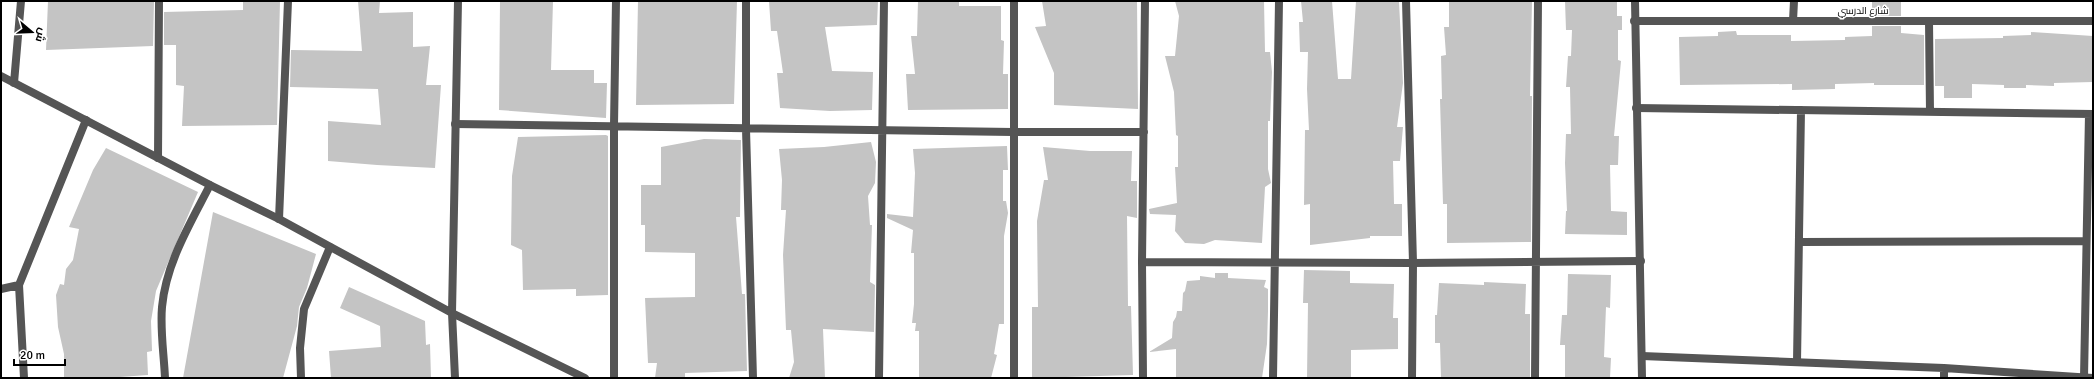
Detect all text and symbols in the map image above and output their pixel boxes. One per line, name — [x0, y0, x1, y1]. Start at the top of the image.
street label: شارع الدرسي — [1837, 5, 1889, 18]
north arrow — [12, 12, 52, 52]
text: ش — [33, 26, 49, 44]
scale bar — [14, 341, 65, 367]
text: 20 m — [20, 348, 45, 363]

